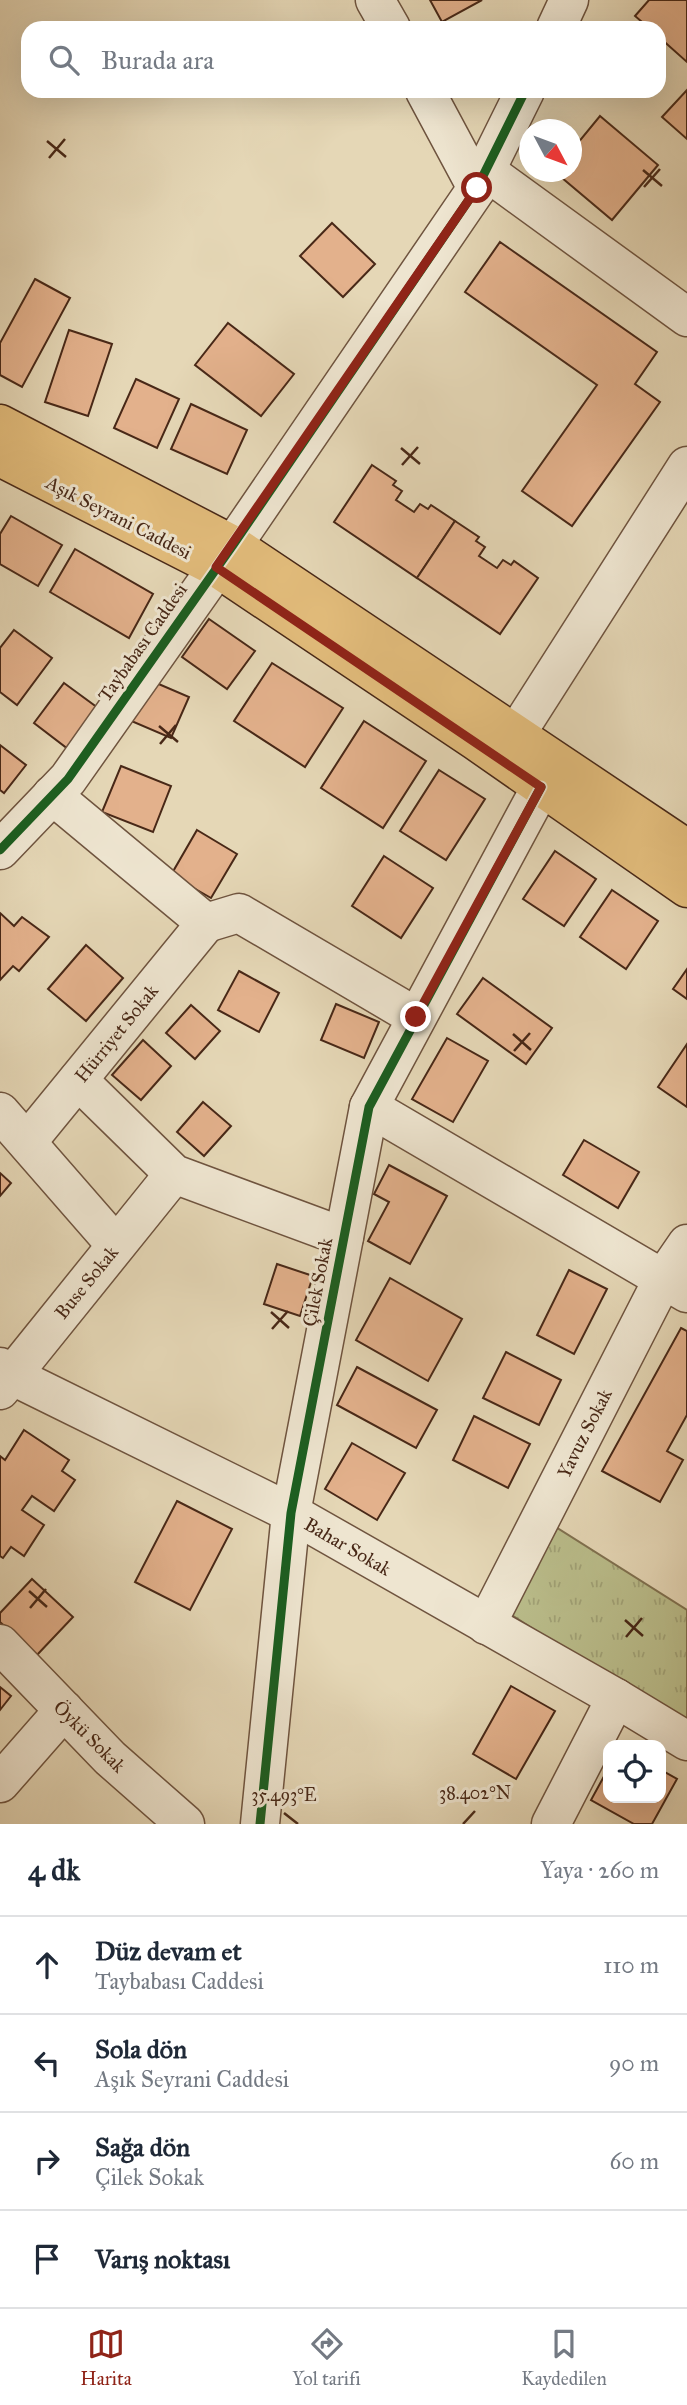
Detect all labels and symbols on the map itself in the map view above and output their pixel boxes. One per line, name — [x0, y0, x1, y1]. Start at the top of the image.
north arrow — [519, 119, 582, 182]
route start — [461, 172, 492, 203]
street label: Aşık Seyrani Caddesi — [41, 470, 195, 564]
street label: Taybabası Caddesi — [93, 579, 192, 706]
street label: Hürriyet Sokak — [70, 980, 163, 1087]
route end — [400, 1001, 431, 1032]
street label: Çilek Sokak — [298, 1235, 337, 1329]
street label: Buse Sokak — [50, 1241, 123, 1324]
street label: Yavuz Sokak — [552, 1385, 617, 1482]
street label: Bahar Sokak — [300, 1512, 395, 1581]
street label: Öykü Sokak — [49, 1696, 131, 1777]
text: 38.402°N — [439, 1782, 511, 1804]
text: 35.493°E — [251, 1784, 317, 1806]

